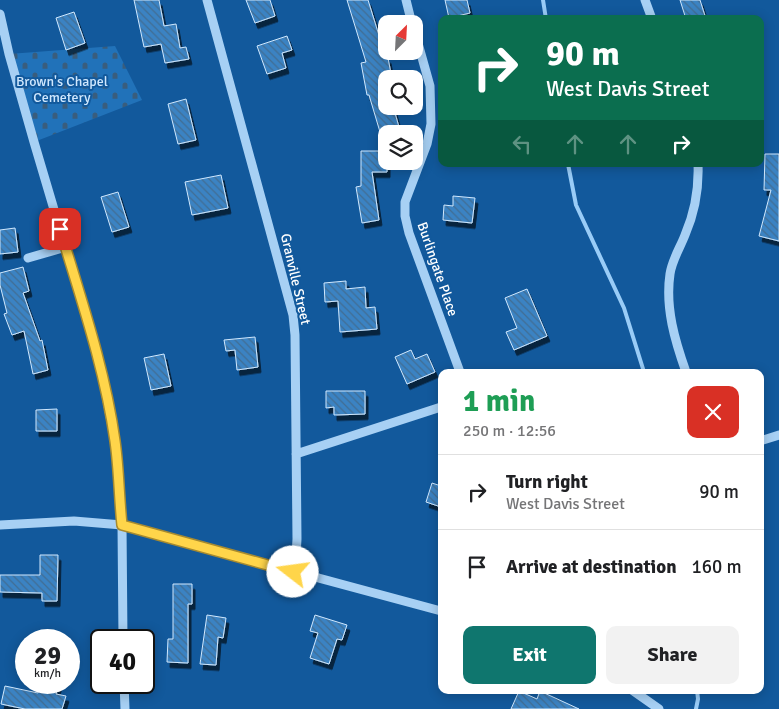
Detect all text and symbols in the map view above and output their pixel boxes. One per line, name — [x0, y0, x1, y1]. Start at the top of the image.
north arrow — [378, 15, 422, 60]
map controls — [378, 15, 423, 170]
text: 90 m — [546, 32, 620, 75]
icon: right — [463, 35, 528, 100]
button: search — [378, 70, 423, 115]
park label: Brown's Chapel Cemetery — [16, 73, 108, 106]
text: West Davis Street — [546, 75, 709, 102]
button: layers — [378, 125, 423, 170]
icon: left — [508, 130, 536, 158]
icon: ahead — [561, 130, 589, 158]
icon: ahead — [614, 130, 642, 158]
icon: right — [667, 130, 695, 158]
pin — [39, 208, 81, 250]
icon: arrive — [46, 215, 74, 243]
street label: Burlingate Place — [413, 220, 462, 319]
street label: Granville Street — [277, 232, 314, 326]
text: 1 min — [463, 383, 535, 420]
button: close — [687, 386, 739, 438]
text: 250 m · 12:56 — [463, 421, 556, 441]
text: Turn right — [506, 470, 588, 494]
icon: right — [463, 478, 491, 506]
text: 90 m — [699, 480, 739, 504]
text: West Davis Street — [506, 494, 625, 514]
position arrow — [266, 545, 318, 597]
icon: arrive — [463, 553, 491, 581]
text: Arrive at destination — [506, 555, 677, 579]
text: 160 m — [692, 555, 742, 579]
button: Exit — [463, 626, 596, 684]
button: Share — [606, 626, 739, 684]
speed limit sign: 40 — [90, 629, 155, 694]
text: 29 — [34, 640, 61, 671]
text: km/h — [34, 666, 61, 681]

